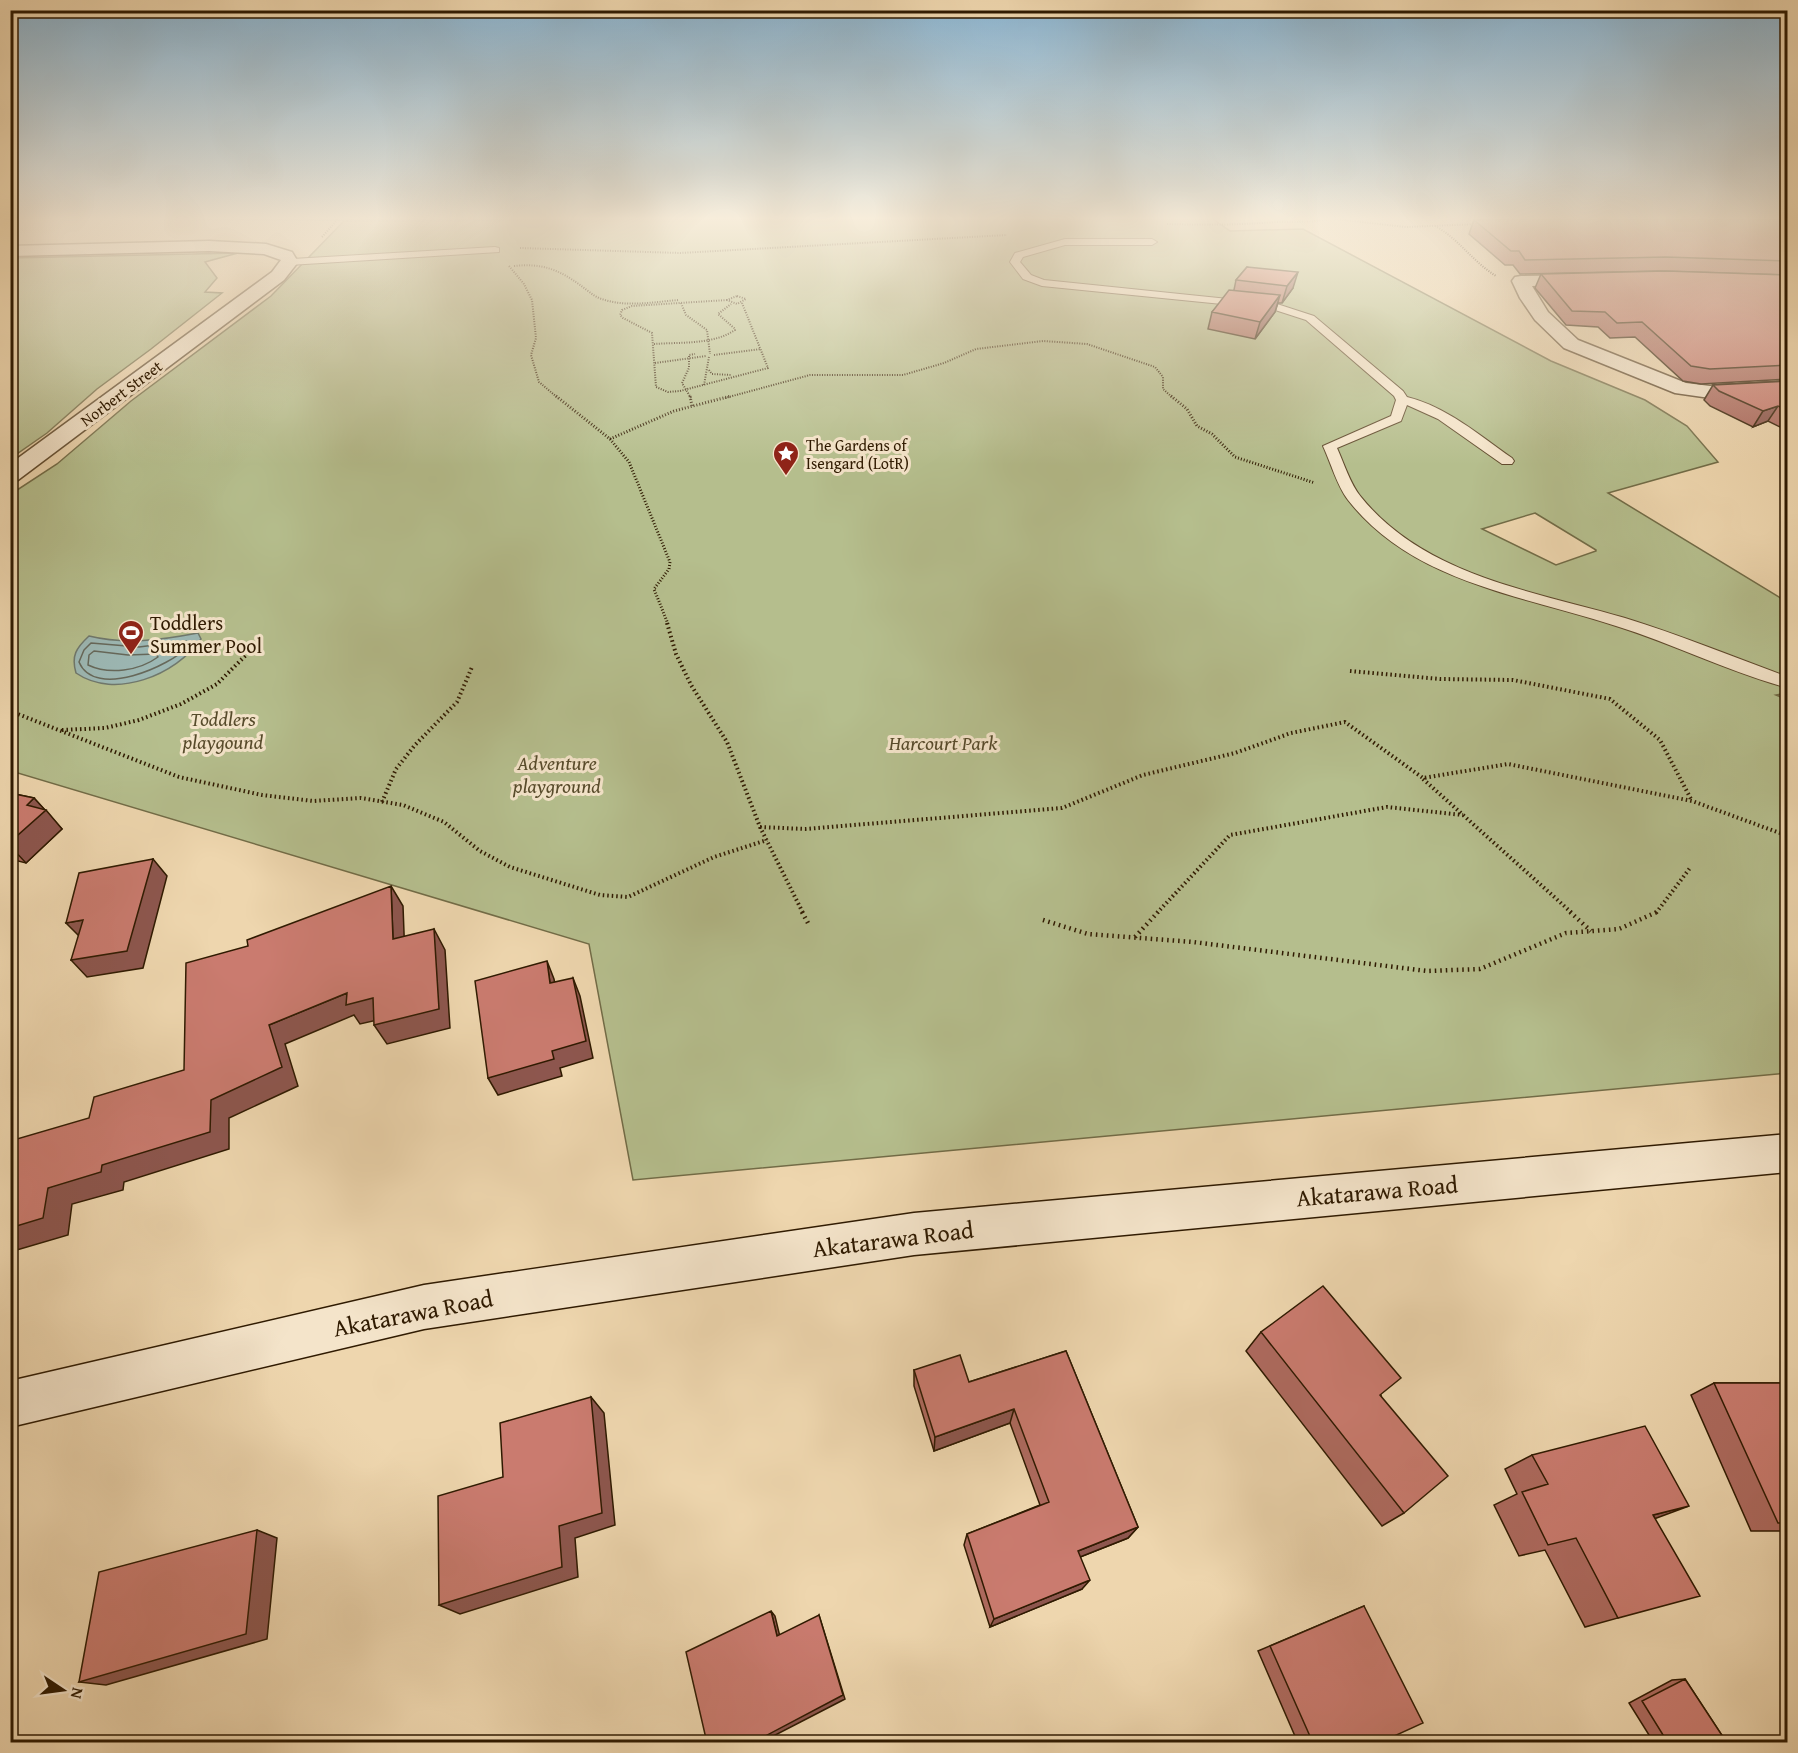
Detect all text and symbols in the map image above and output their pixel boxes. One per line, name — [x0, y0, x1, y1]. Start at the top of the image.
street label: Norbert Street — [75, 354, 167, 432]
place label: The Gardens of Isengard (LotR) — [806, 433, 909, 475]
place icon: The Gardens of Isengard (LotR) — [771, 439, 801, 477]
place label: Toddlers Summer Pool — [150, 608, 262, 660]
sports icon: Toddlers Summer Pool — [116, 618, 146, 656]
park label: Toddlers playgound — [182, 704, 264, 756]
park label: Harcourt Park — [888, 728, 998, 757]
park label: Adventure playground — [512, 748, 601, 800]
street label: Akatarawa Road — [1295, 1166, 1459, 1215]
street label: Akatarawa Road — [810, 1212, 976, 1266]
street label: Akatarawa Road — [330, 1280, 496, 1346]
north arrow — [33, 1660, 93, 1720]
text: N — [65, 1685, 91, 1702]

